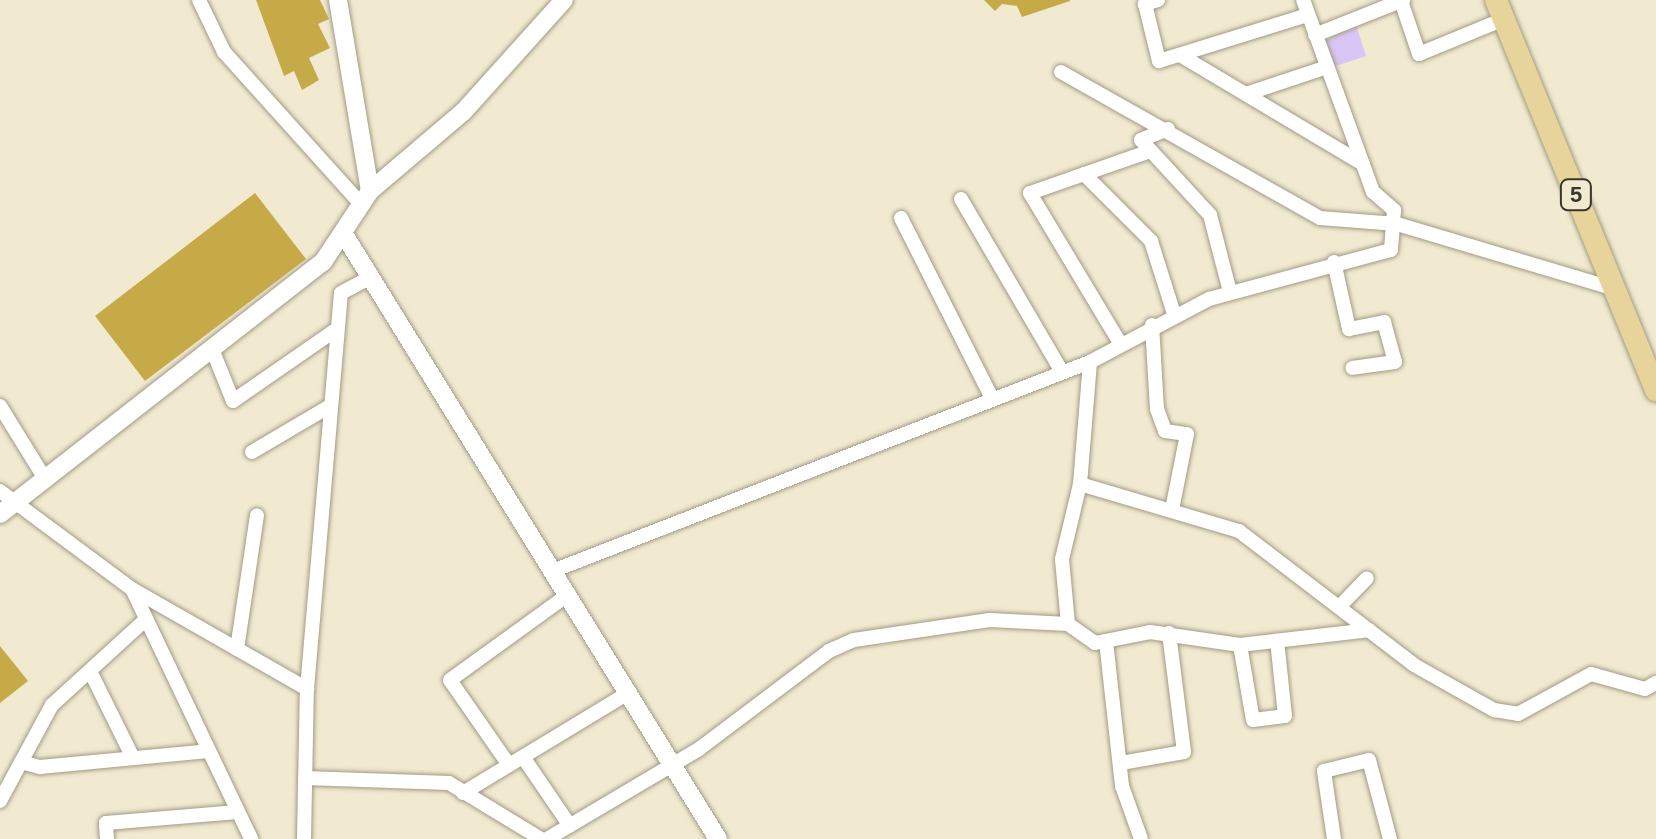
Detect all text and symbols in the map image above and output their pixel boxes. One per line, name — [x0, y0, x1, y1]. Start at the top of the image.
road number: 5 — [1558, 178, 1594, 212]

